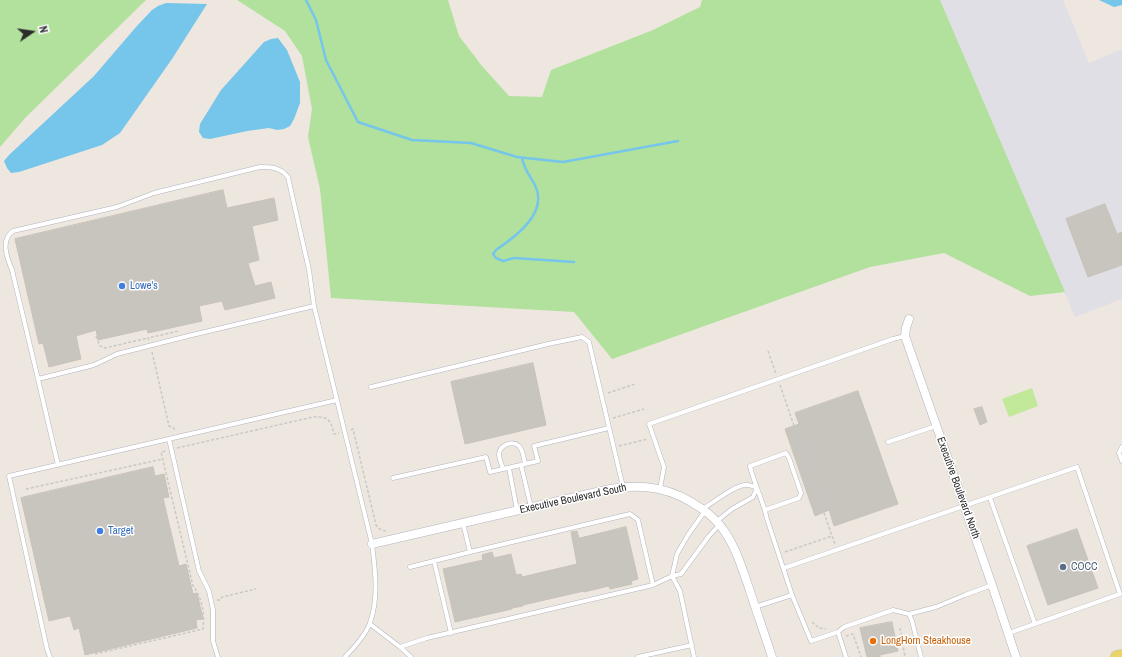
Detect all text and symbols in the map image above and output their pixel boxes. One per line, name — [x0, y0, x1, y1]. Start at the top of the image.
north arrow — [12, 12, 52, 52]
text: N — [36, 25, 51, 34]
place label: Lowe's — [130, 279, 158, 293]
marker: Lowe's — [117, 281, 127, 291]
street label: Executive Boulevard North — [933, 435, 983, 541]
street label: Executive Boulevard South — [518, 481, 628, 517]
place label: Target — [108, 524, 133, 538]
marker: Target — [95, 526, 105, 536]
place label: COCC — [1071, 560, 1098, 574]
marker: COCC — [1058, 562, 1068, 572]
place label: LongHorn Steakhouse — [881, 634, 971, 648]
marker: LongHorn Steakhouse — [868, 636, 878, 646]

